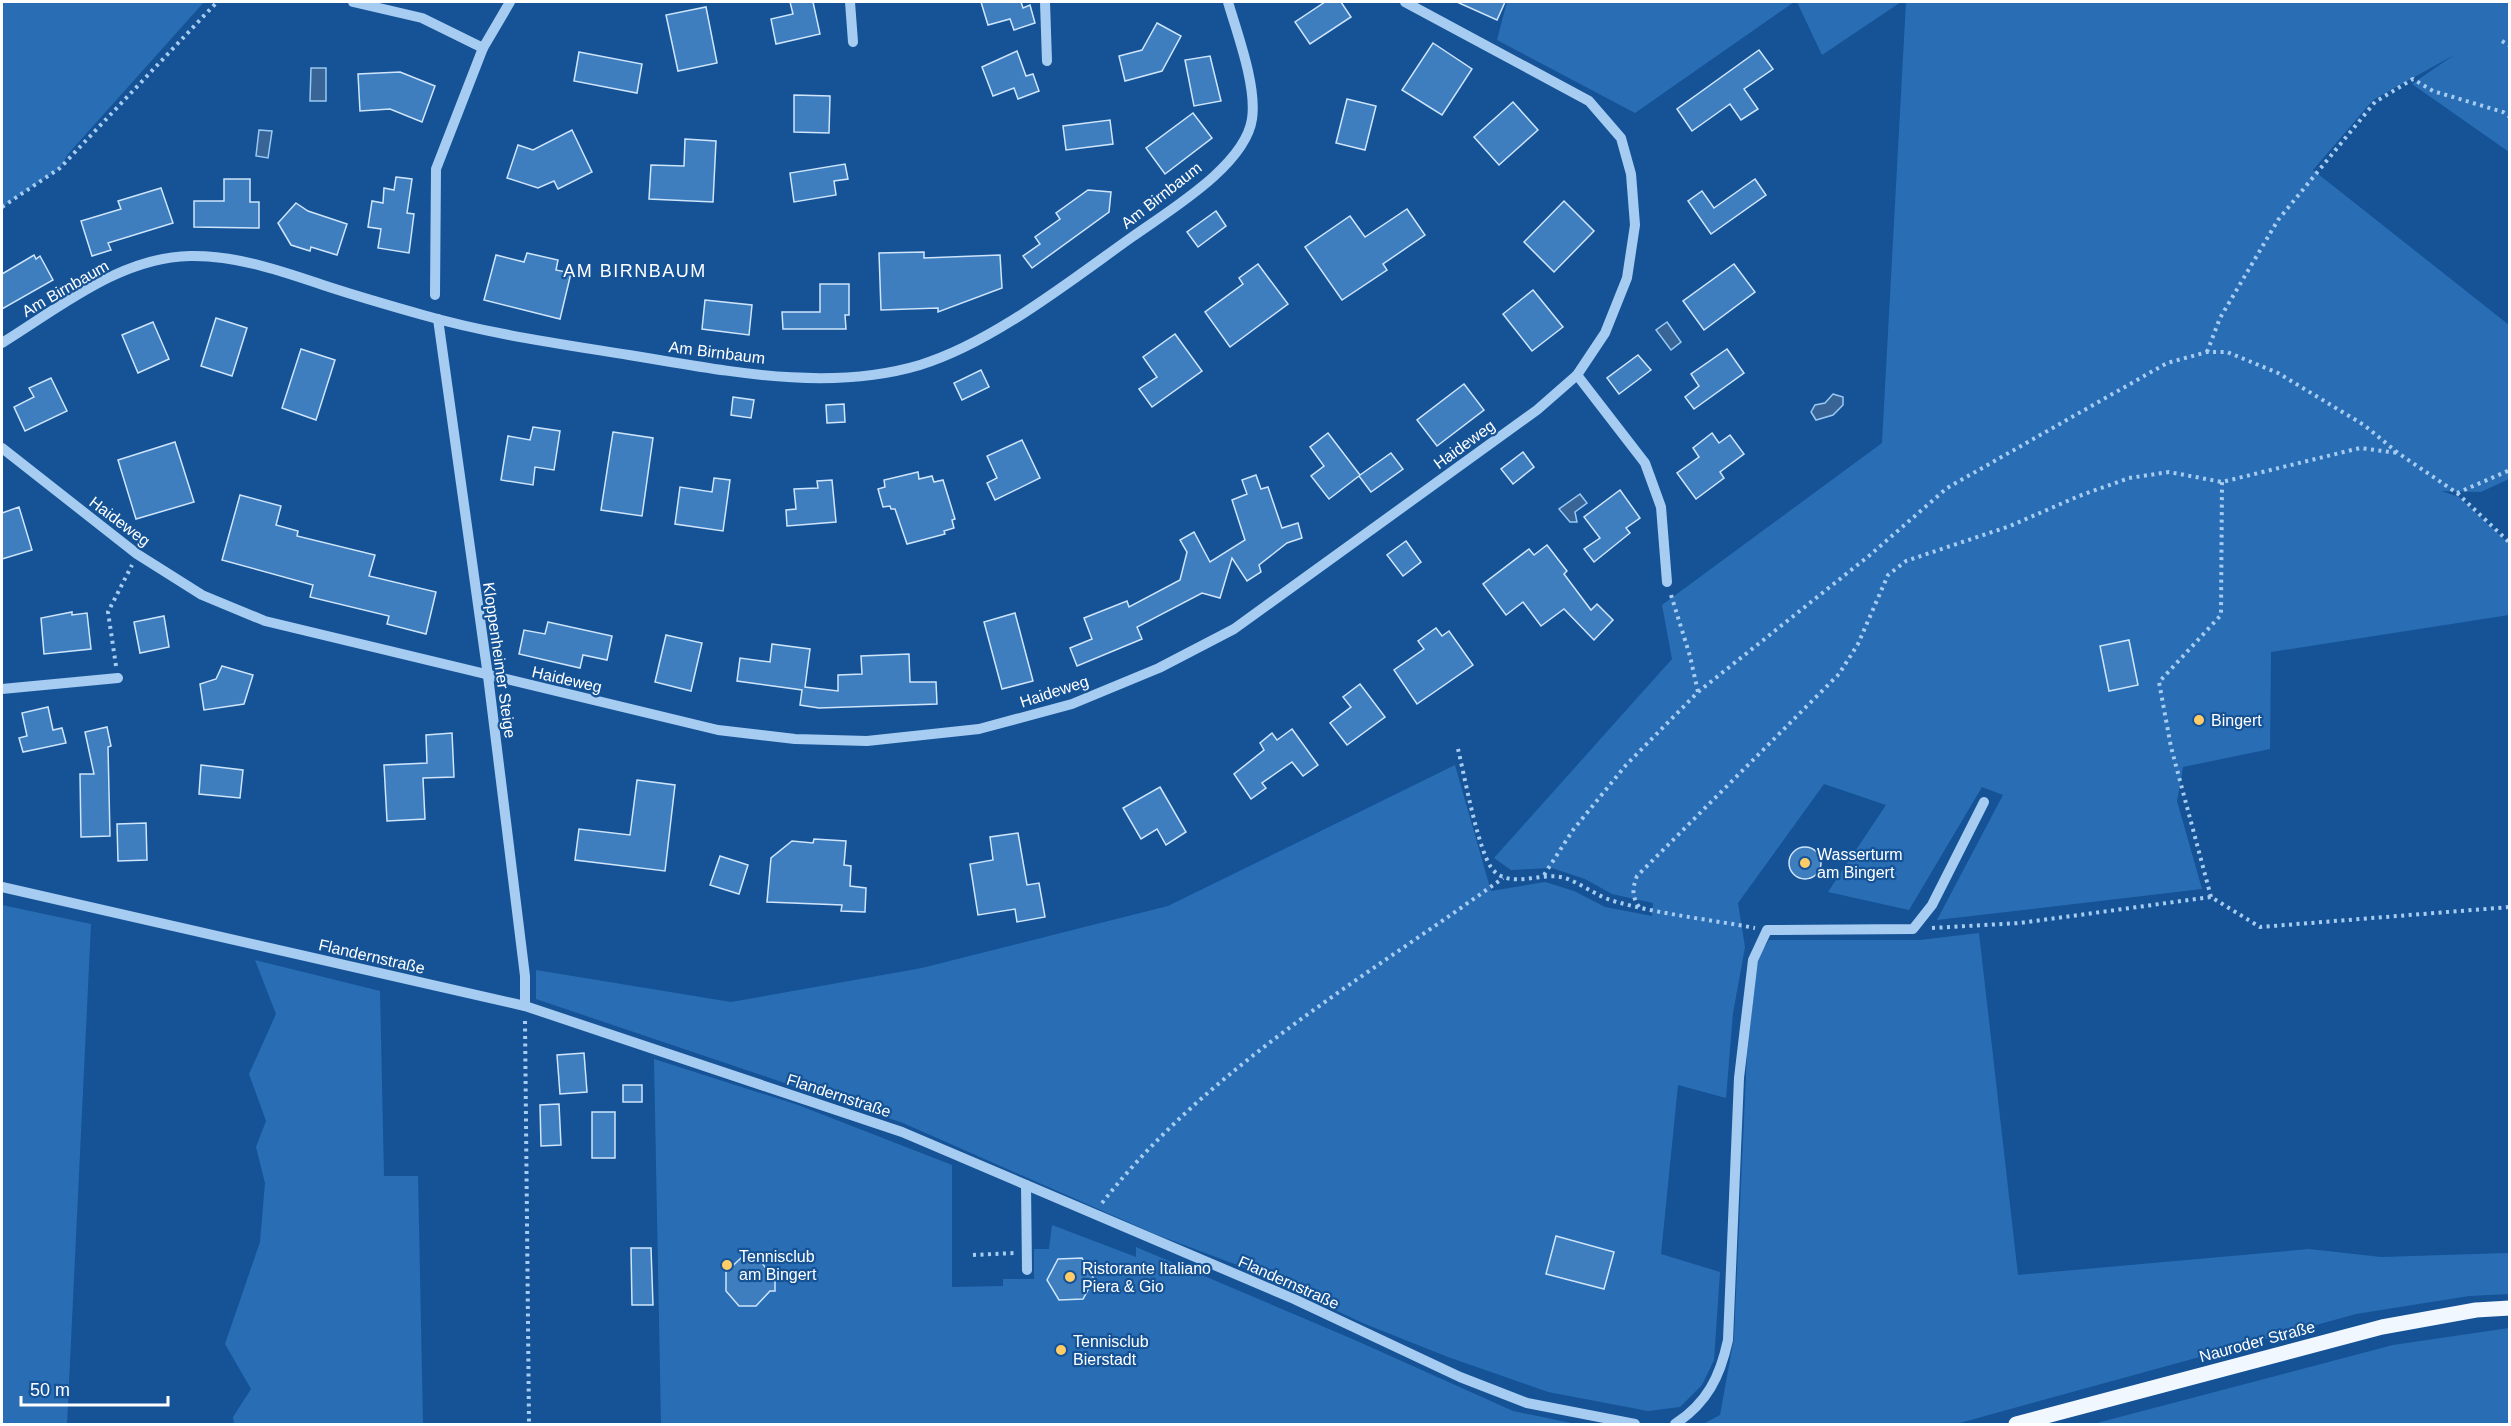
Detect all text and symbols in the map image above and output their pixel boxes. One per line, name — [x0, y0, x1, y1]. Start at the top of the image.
street label: Am Birnbaum — [1118, 159, 1205, 232]
street label: Am Birnbaum — [19, 257, 111, 320]
district label: AM BIRNBAUM — [563, 261, 707, 281]
street label: Am Birnbaum — [668, 338, 766, 367]
street label: Haideweg — [1431, 417, 1498, 472]
street label: Haideweg — [86, 493, 153, 550]
street label: Kloppenheimer Steige — [480, 581, 519, 739]
street label: Haideweg — [530, 663, 603, 696]
street label: Haideweg — [1018, 672, 1091, 711]
place label: Bingert — [2211, 712, 2262, 729]
marker: Bingert — [2192, 713, 2206, 727]
place label: Wasserturm am Bingert — [1817, 846, 1903, 881]
marker: Wasserturm am Bingert — [1798, 856, 1812, 870]
street label: Flandernstraße — [317, 936, 427, 977]
street label: Flandernstraße — [785, 1071, 893, 1120]
place label: Tennisclub am Bingert — [739, 1248, 817, 1283]
street label: Flandernstraße — [1236, 1253, 1342, 1312]
marker: Tennisclub am Bingert — [720, 1258, 734, 1272]
place label: Ristorante Italiano Piera & Gio — [1082, 1260, 1211, 1295]
marker: Ristorante Italiano Piera & Gio — [1063, 1270, 1077, 1284]
street label: Nauroder Straße — [2197, 1318, 2317, 1365]
place label: Tennisclub Bierstadt — [1073, 1333, 1149, 1368]
marker: Tennisclub Bierstadt — [1054, 1343, 1068, 1357]
scale bar — [21, 1369, 168, 1407]
text: 50 m — [30, 1380, 70, 1400]

